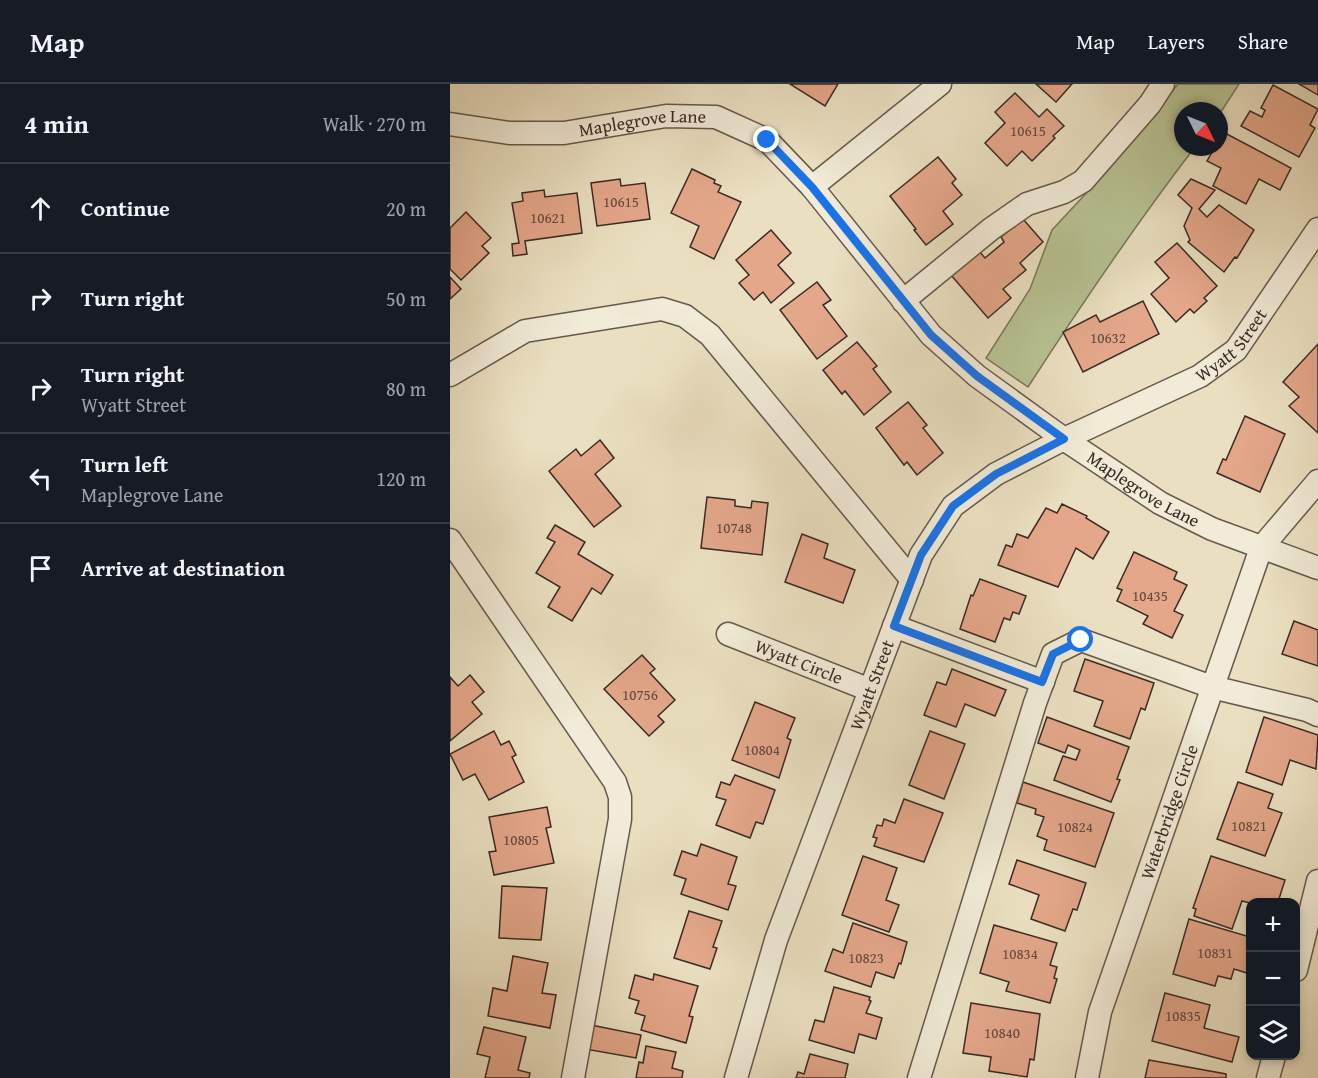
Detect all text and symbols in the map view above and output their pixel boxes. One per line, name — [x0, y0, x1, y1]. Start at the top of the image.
text: Map — [30, 21, 84, 62]
text: Map — [1076, 26, 1115, 57]
text: Layers — [1148, 26, 1205, 57]
text: Share — [1238, 26, 1288, 57]
street label: Maplegrove Lane — [577, 102, 706, 143]
north arrow — [1174, 102, 1228, 156]
text: 4 min — [24, 104, 89, 143]
text: Walk · 270 m — [323, 109, 426, 138]
house number: 10615 — [1010, 120, 1046, 141]
route end — [753, 126, 779, 152]
house number: 10615 — [603, 191, 639, 212]
icon: ahead — [24, 192, 57, 225]
text: Continue — [81, 192, 170, 224]
text: 20 m — [386, 194, 426, 223]
house number: 10621 — [530, 207, 566, 228]
icon: right — [24, 282, 57, 315]
text: Turn right — [81, 282, 184, 314]
text: 50 m — [386, 284, 426, 313]
street label: Wyatt Street — [1189, 302, 1274, 388]
house number: 10632 — [1090, 327, 1126, 348]
text: Turn right — [81, 358, 184, 390]
icon: right — [24, 372, 57, 405]
text: 80 m — [386, 374, 426, 403]
text: Wyatt Street — [81, 390, 186, 419]
street label: Maplegrove Lane — [1082, 444, 1204, 534]
text: Turn left — [81, 448, 168, 480]
icon: left — [24, 462, 57, 495]
text: 120 m — [376, 464, 426, 493]
text: Maplegrove Lane — [81, 480, 223, 509]
house number: 10748 — [716, 517, 752, 538]
icon: arrive — [24, 552, 57, 585]
text: Arrive at destination — [81, 552, 285, 584]
house number: 10435 — [1132, 585, 1168, 606]
route start — [1067, 626, 1093, 652]
street label: Wyatt Circle — [751, 632, 847, 691]
street label: Wyatt Street — [842, 635, 901, 734]
house number: 10756 — [622, 684, 658, 705]
house number: 10804 — [744, 739, 780, 760]
street label: Waterbridge Circle — [1133, 741, 1205, 883]
house number: 10821 — [1231, 815, 1267, 836]
house number: 10824 — [1057, 816, 1093, 837]
house number: 10805 — [503, 829, 539, 850]
map controls — [1246, 898, 1300, 1060]
button: + — [1246, 898, 1300, 952]
house number: 10831 — [1197, 942, 1233, 963]
house number: 10834 — [1002, 943, 1038, 964]
house number: 10823 — [848, 947, 884, 968]
button: − — [1246, 952, 1300, 1006]
house number: 10835 — [1165, 1005, 1201, 1026]
button: layers — [1246, 1006, 1300, 1060]
house number: 10840 — [984, 1022, 1020, 1043]

